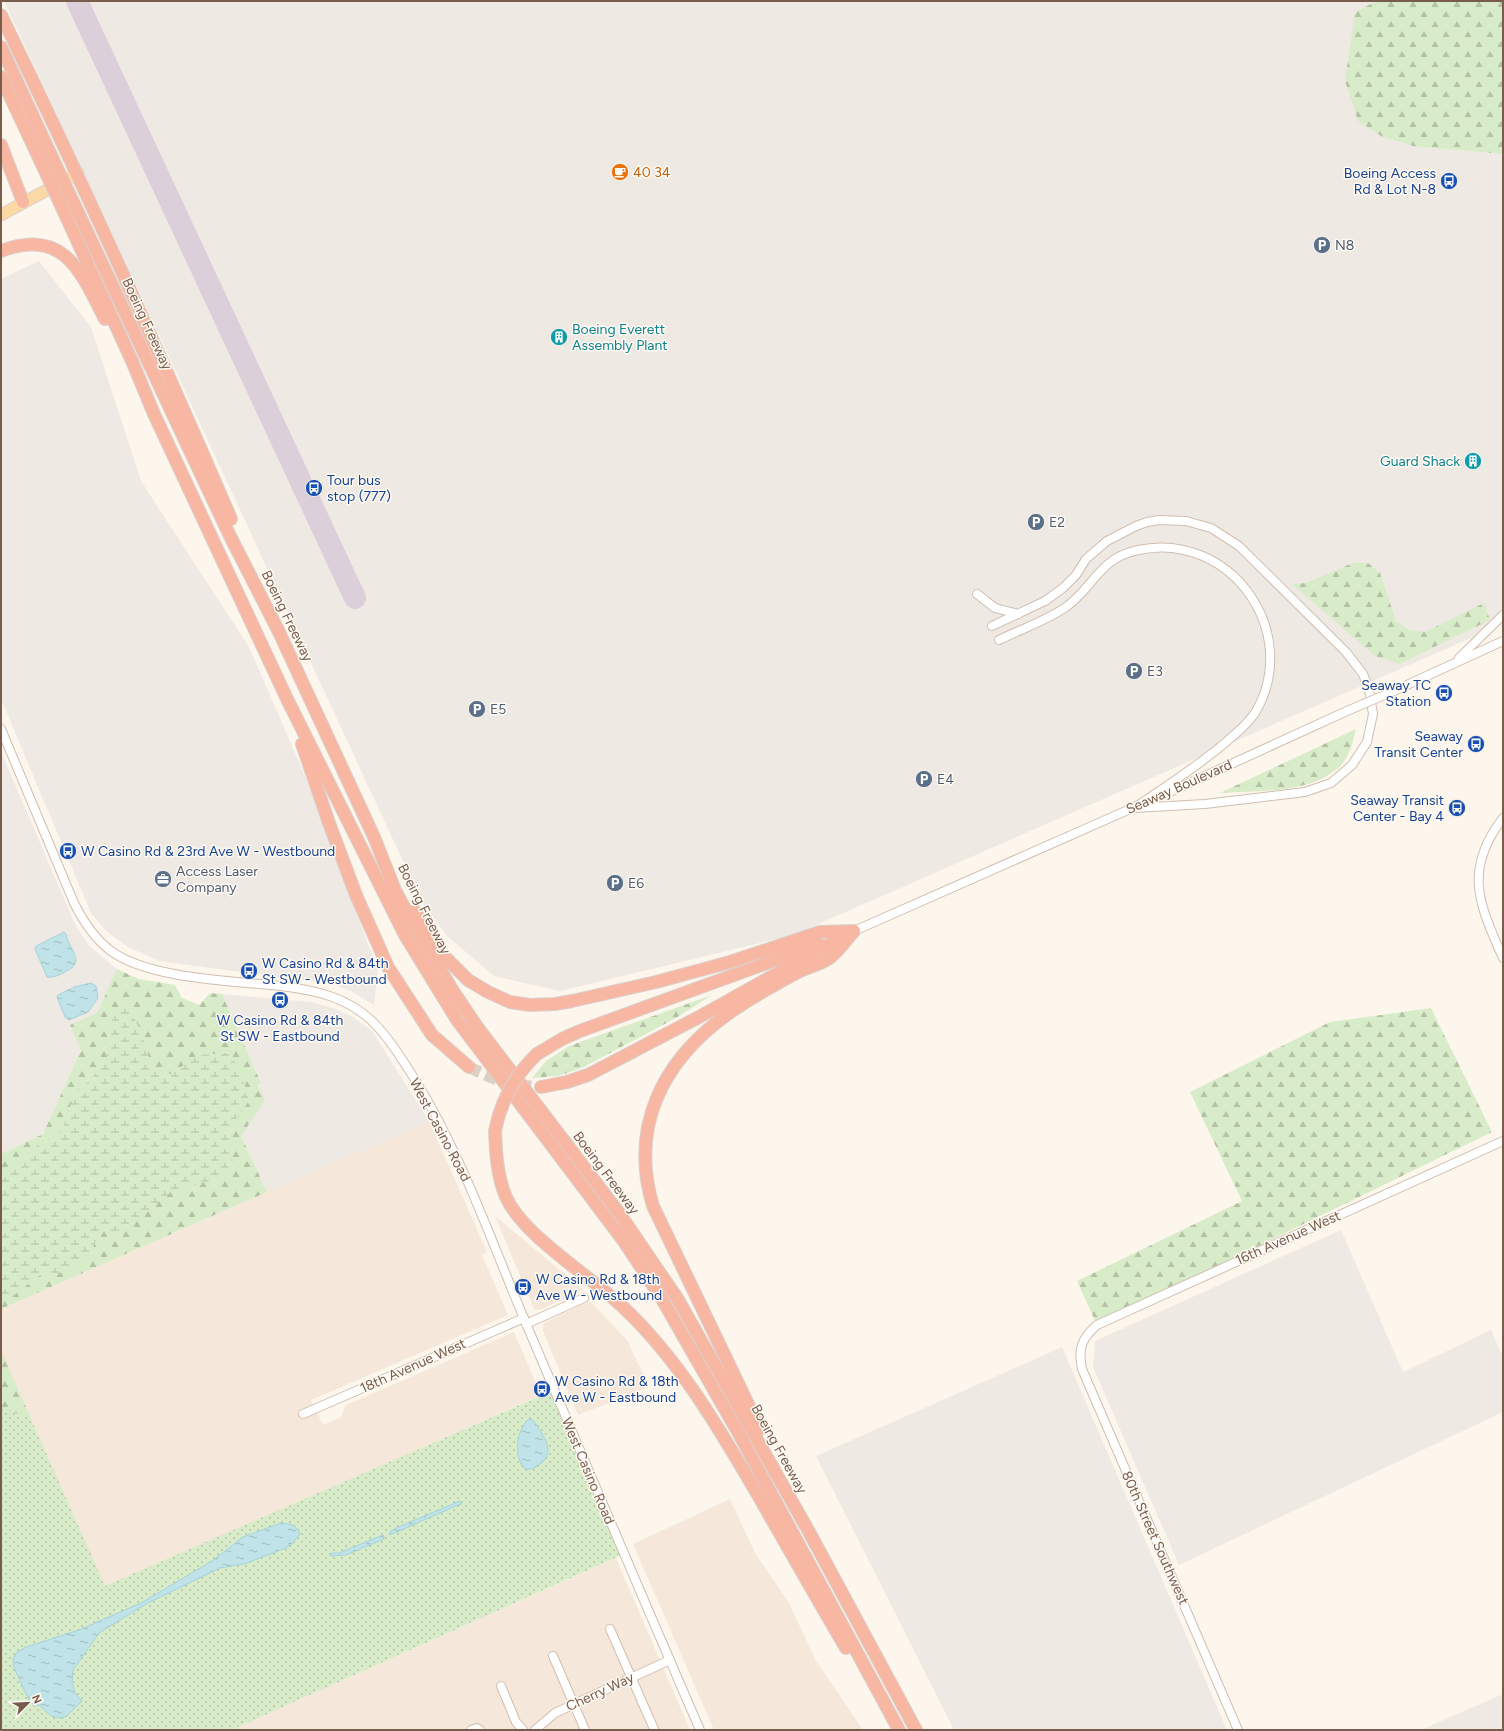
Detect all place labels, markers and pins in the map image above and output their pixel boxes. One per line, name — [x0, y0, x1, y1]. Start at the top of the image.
cafe icon: 40 34 — [610, 162, 630, 182]
place label: 40 34 — [633, 164, 671, 181]
place label: Boeing Access Rd & Lot N-8 — [1344, 165, 1436, 198]
bus stop icon: Boeing Access Rd & Lot N-8 — [1439, 171, 1459, 191]
parking icon: N8 — [1312, 235, 1332, 255]
place label: N8 — [1335, 237, 1354, 254]
place label: Boeing Everett Assembly Plant — [572, 321, 668, 354]
building icon: Boeing Everett Assembly Plant — [549, 327, 569, 347]
building icon: Guard Shack — [1463, 451, 1483, 471]
place label: Guard Shack — [1380, 453, 1460, 470]
place label: Tour bus stop (777) — [327, 472, 391, 505]
bus stop icon: Tour bus stop (777) — [304, 478, 324, 498]
parking icon: E2 — [1026, 512, 1046, 532]
place label: E2 — [1049, 514, 1065, 531]
parking icon: E3 — [1124, 661, 1144, 681]
place label: E3 — [1147, 663, 1163, 680]
place label: Seaway TC Station — [1361, 677, 1431, 710]
bus stop icon: Seaway TC Station — [1434, 683, 1454, 703]
parking icon: E5 — [467, 699, 487, 719]
place label: E5 — [490, 701, 506, 718]
place label: Seaway Transit Center — [1375, 728, 1464, 761]
bus stop icon: Seaway Transit Center — [1466, 734, 1486, 754]
parking icon: E4 — [914, 769, 934, 789]
place label: E4 — [937, 771, 954, 788]
place label: Seaway Transit Center - Bay 4 — [1350, 792, 1444, 825]
bus stop icon: Seaway Transit Center - Bay 4 — [1447, 798, 1467, 818]
bus stop icon: W Casino Rd & 23rd Ave W - Westbound — [58, 841, 78, 861]
place label: W Casino Rd & 23rd Ave W - Westbound — [81, 843, 335, 860]
place label: Access Laser Company — [176, 863, 258, 896]
office icon: Access Laser Company — [153, 869, 173, 889]
parking icon: E6 — [605, 873, 625, 893]
place label: E6 — [628, 875, 644, 892]
place label: W Casino Rd & 84th St SW - Westbound — [262, 955, 389, 988]
bus stop icon: W Casino Rd & 84th St SW - Westbound — [239, 961, 259, 981]
bus stop icon: W Casino Rd & 84th St SW - Eastbound — [270, 990, 290, 1010]
place label: W Casino Rd & 84th St SW - Eastbound — [217, 1012, 343, 1045]
place label: W Casino Rd & 18th Ave W - Westbound — [536, 1271, 662, 1304]
bus stop icon: W Casino Rd & 18th Ave W - Westbound — [513, 1277, 533, 1297]
place label: W Casino Rd & 18th Ave W - Eastbound — [555, 1373, 679, 1406]
bus stop icon: W Casino Rd & 18th Ave W - Eastbound — [532, 1379, 552, 1399]

